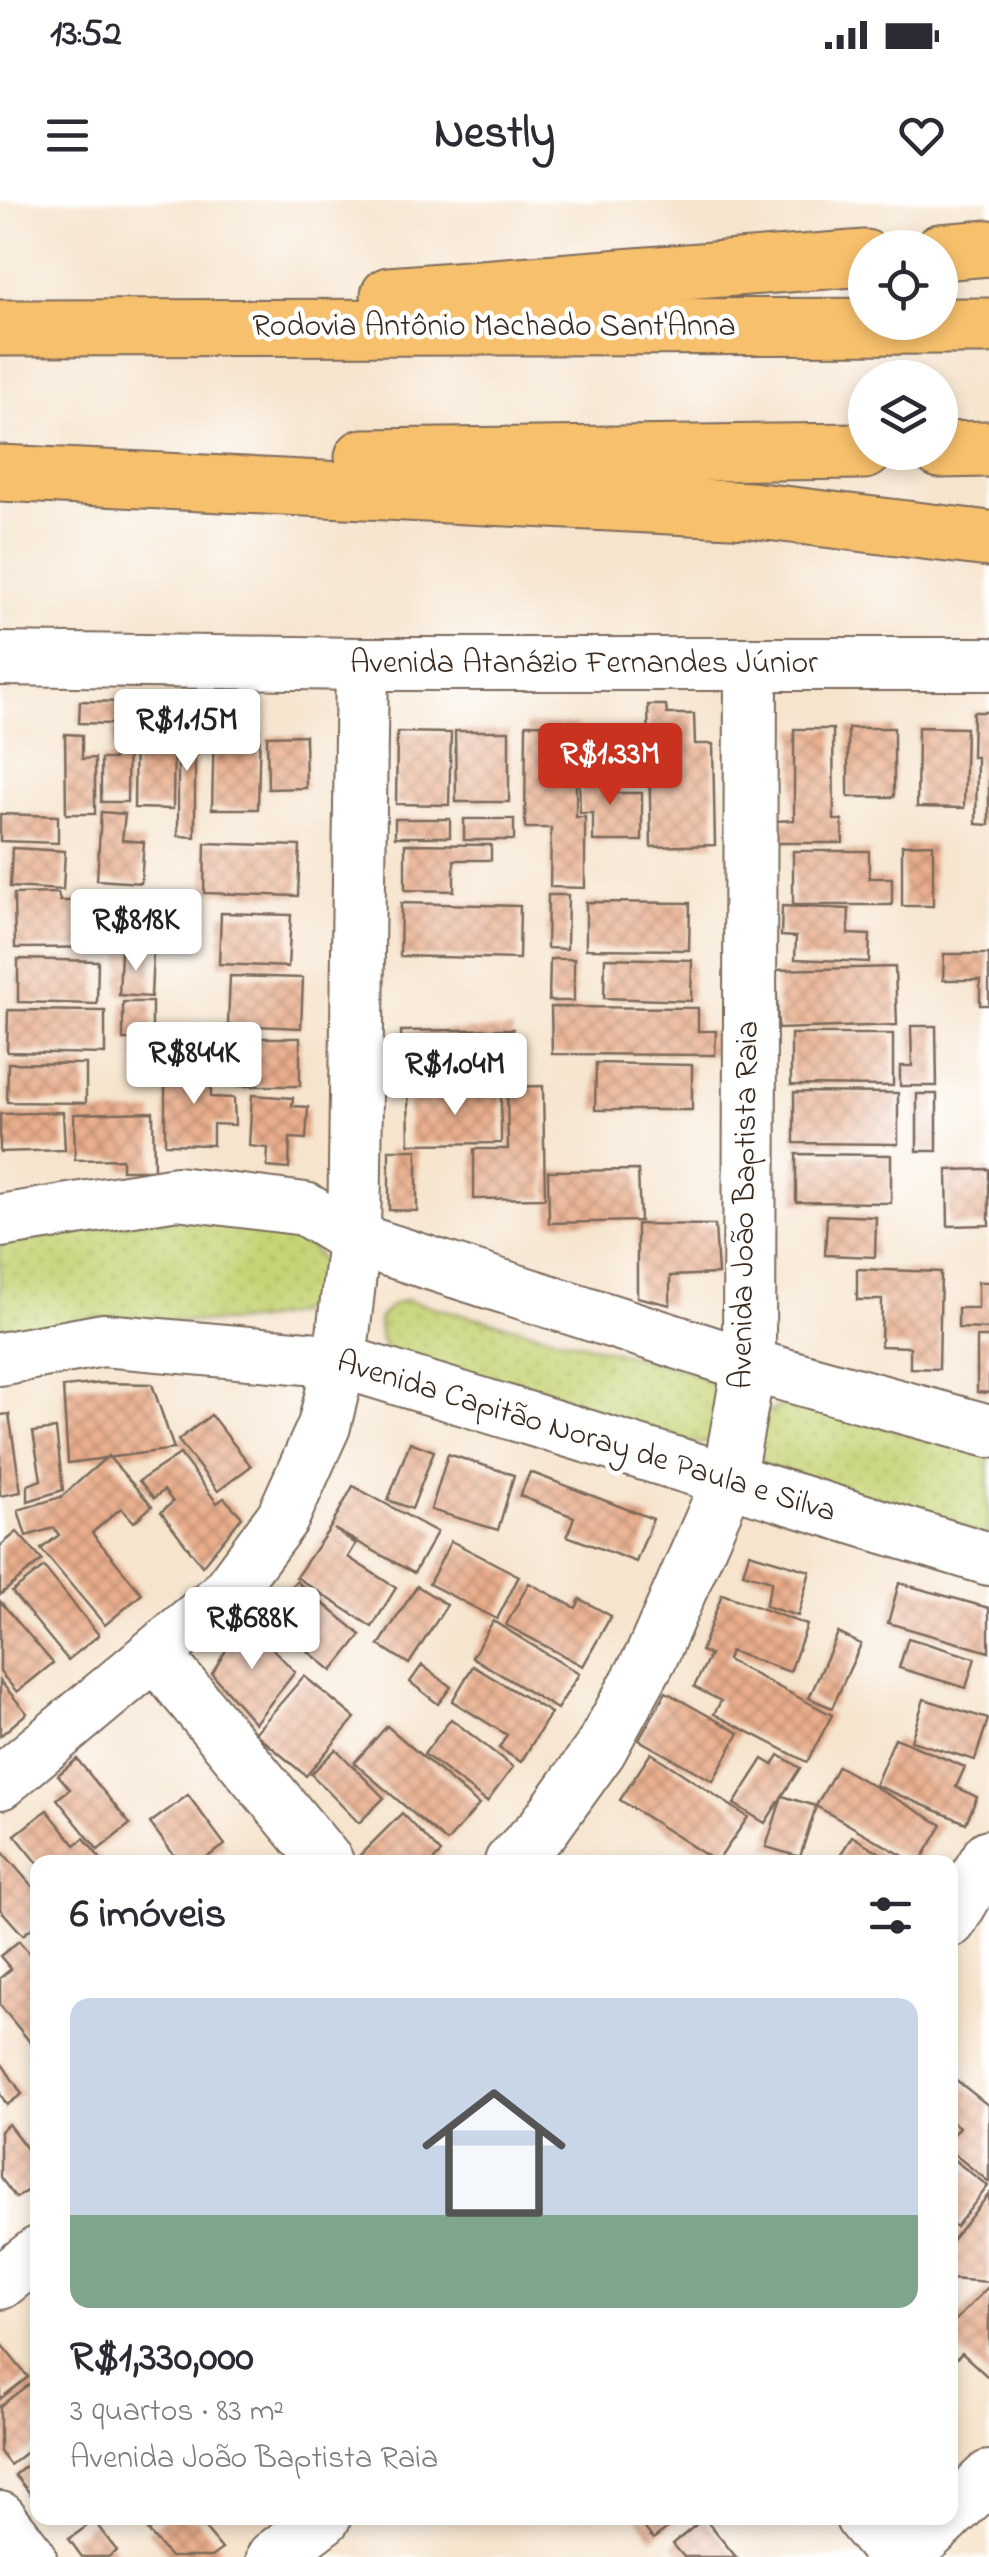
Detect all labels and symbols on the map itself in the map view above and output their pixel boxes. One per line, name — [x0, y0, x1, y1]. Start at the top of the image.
street label: Rodovia Antônio Machado Sant'Anna — [252, 304, 736, 351]
street label: Avenida Atanázio Fernandes Júnior — [350, 641, 818, 688]
pin: R$1.15M — [95, 689, 279, 774]
pin: R$1.33M — [518, 723, 702, 808]
pin: R$818K — [55, 889, 217, 974]
street label: Avenida João Baptista Raia — [719, 1020, 773, 1390]
pin: R$844K — [113, 1022, 275, 1107]
pin: R$1.04M — [363, 1033, 547, 1118]
street label: Avenida Capitão Noray de Paula e Silva — [331, 1340, 841, 1536]
pin: R$688K — [171, 1587, 333, 1672]

